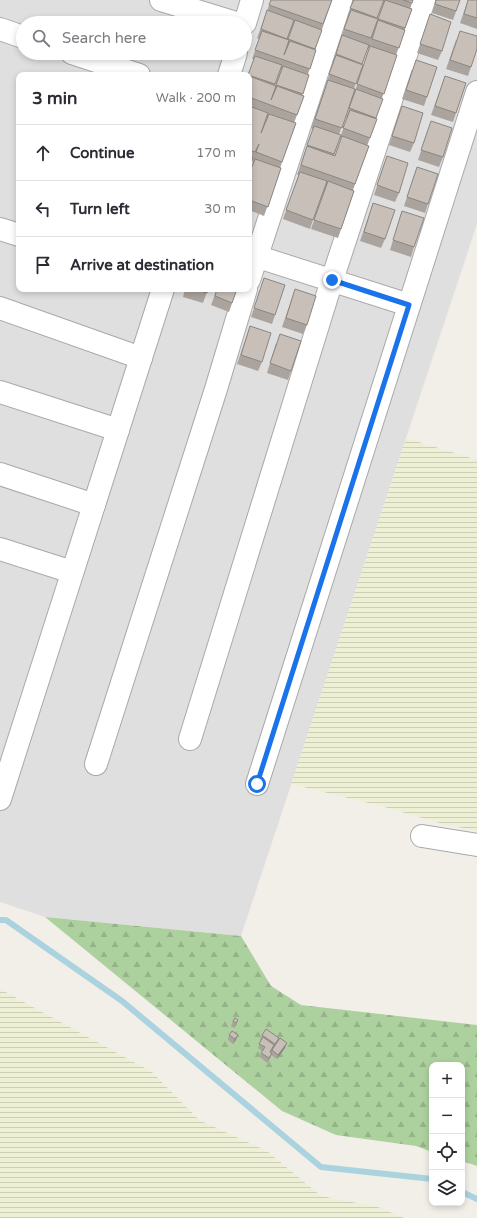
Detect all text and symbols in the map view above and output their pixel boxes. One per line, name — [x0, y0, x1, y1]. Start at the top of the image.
search box — [16, 16, 252, 60]
icon: search — [30, 27, 52, 49]
text: Search here — [62, 29, 146, 47]
text: 3 min — [32, 88, 77, 109]
text: Walk · 200 m — [156, 90, 236, 106]
icon: ahead — [32, 142, 54, 164]
text: Continue — [70, 144, 134, 162]
text: 170 m — [196, 145, 236, 161]
icon: left — [32, 198, 54, 220]
text: Turn left — [70, 200, 130, 218]
text: 30 m — [204, 201, 236, 217]
icon: arrive — [32, 254, 54, 276]
text: Arrive at destination — [70, 256, 214, 274]
route end — [323, 271, 341, 289]
route start — [248, 775, 266, 793]
map controls — [429, 1062, 465, 1206]
button: + — [429, 1062, 465, 1098]
button: − — [429, 1098, 465, 1134]
button: locate — [429, 1134, 465, 1170]
button: layers — [429, 1170, 465, 1206]

